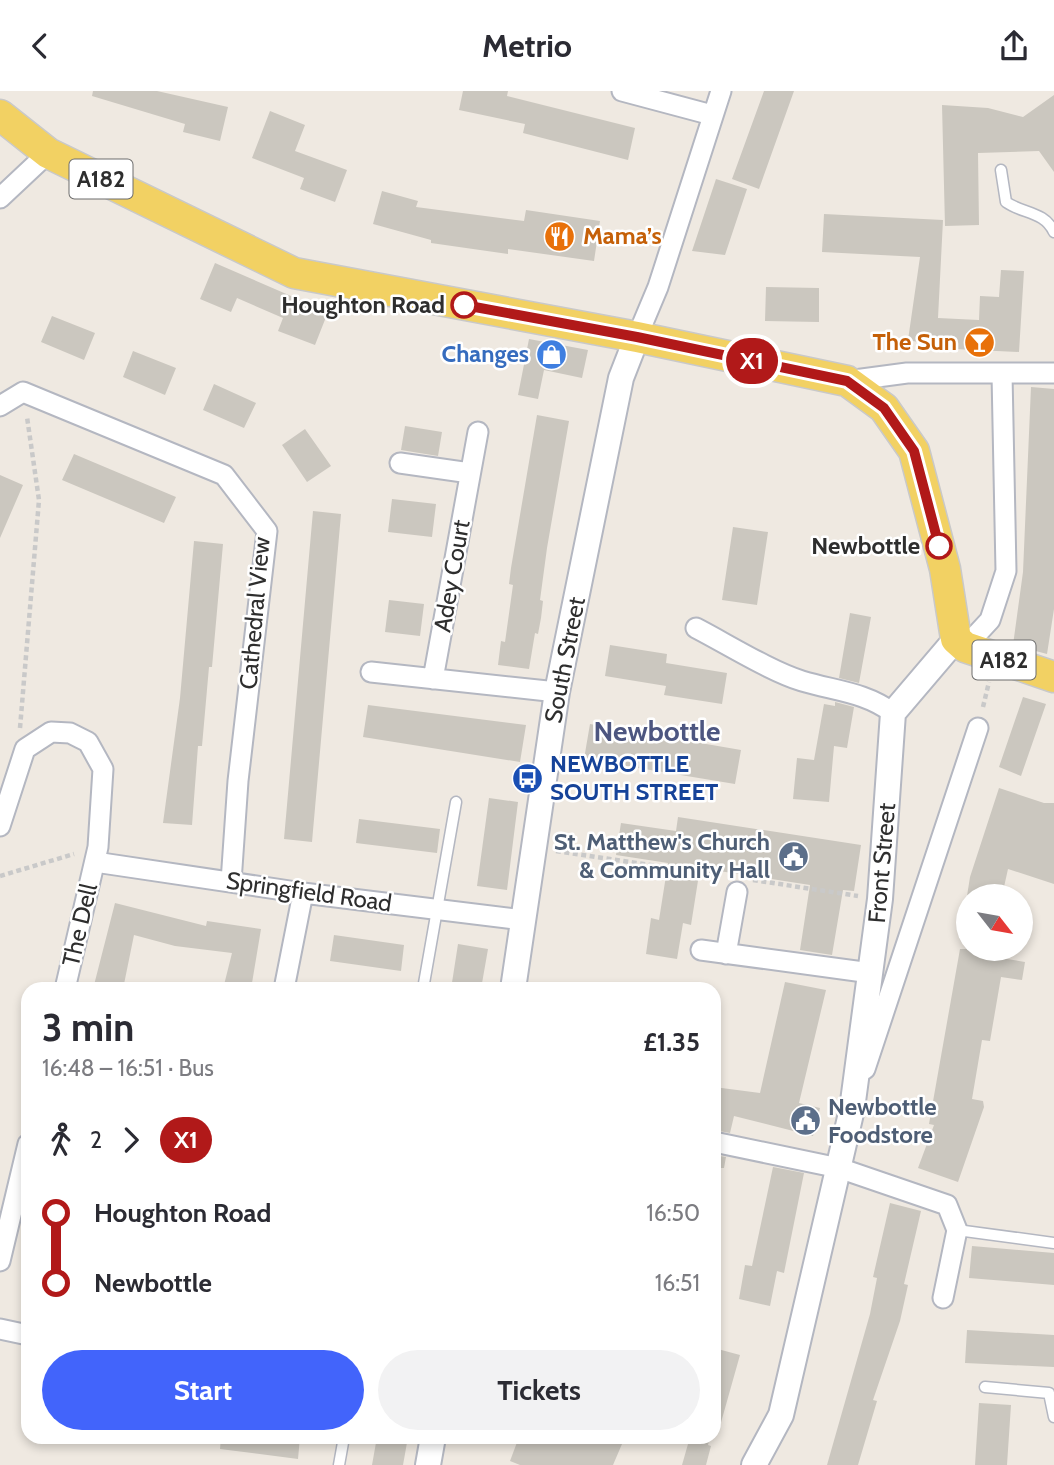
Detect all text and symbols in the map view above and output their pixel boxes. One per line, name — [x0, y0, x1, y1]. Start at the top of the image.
text: Metrio — [482, 26, 572, 65]
icon: back — [21, 27, 59, 65]
icon: share — [995, 27, 1033, 65]
road number: A182 — [70, 159, 132, 199]
restaurant icon: Mama’s — [543, 219, 577, 253]
place label: Mama’s — [583, 221, 662, 250]
place label: Houghton Road — [281, 290, 445, 319]
marker: Houghton Road — [451, 292, 477, 318]
bar icon: The Sun — [963, 325, 997, 359]
place label: The Sun — [873, 327, 957, 356]
shop icon: Changes — [535, 337, 569, 371]
line badge: X1 — [720, 338, 784, 384]
place label: Changes — [442, 339, 529, 368]
text: X1 — [740, 346, 764, 375]
street label: Adey Court — [427, 518, 476, 634]
place label: Newbottle — [811, 531, 920, 560]
marker: Newbottle — [926, 533, 952, 559]
street label: Cathedral View — [233, 535, 276, 691]
street label: South Street — [538, 594, 591, 725]
road number: A182 — [972, 641, 1036, 680]
district label: Newbottle — [594, 714, 720, 748]
place label: NEWBOTTLE SOUTH STREET — [550, 749, 718, 806]
bus stop icon: NEWBOTTLE SOUTH STREET — [510, 761, 544, 795]
street label: Front Street — [862, 802, 901, 924]
place label: St. Matthew's Church & Community Hall — [554, 827, 770, 884]
public building icon: St. Matthew's Church & Community Hall — [776, 839, 810, 873]
street label: Springfield Road — [224, 866, 394, 917]
street label: The Dell — [56, 880, 103, 969]
north arrow — [956, 884, 1032, 961]
map controls — [956, 884, 1033, 961]
text: 3 min — [42, 1004, 134, 1051]
text: £1.35 — [643, 1026, 700, 1058]
text: 16:48 – 16:51 · Bus — [42, 1054, 214, 1082]
place label: Newbottle Foodstore — [828, 1092, 937, 1149]
public building icon: Newbottle Foodstore — [788, 1104, 822, 1138]
icon: walk — [42, 1121, 80, 1159]
icon: forward — [112, 1121, 150, 1159]
text: X1 — [174, 1125, 198, 1154]
text: 2 — [90, 1126, 102, 1154]
text: Houghton Road — [94, 1197, 271, 1229]
text: 16:50 — [646, 1199, 700, 1227]
text: Newbottle — [94, 1267, 212, 1299]
text: 16:51 — [655, 1269, 700, 1297]
button: Start — [42, 1350, 364, 1430]
button: Tickets — [378, 1350, 700, 1430]

